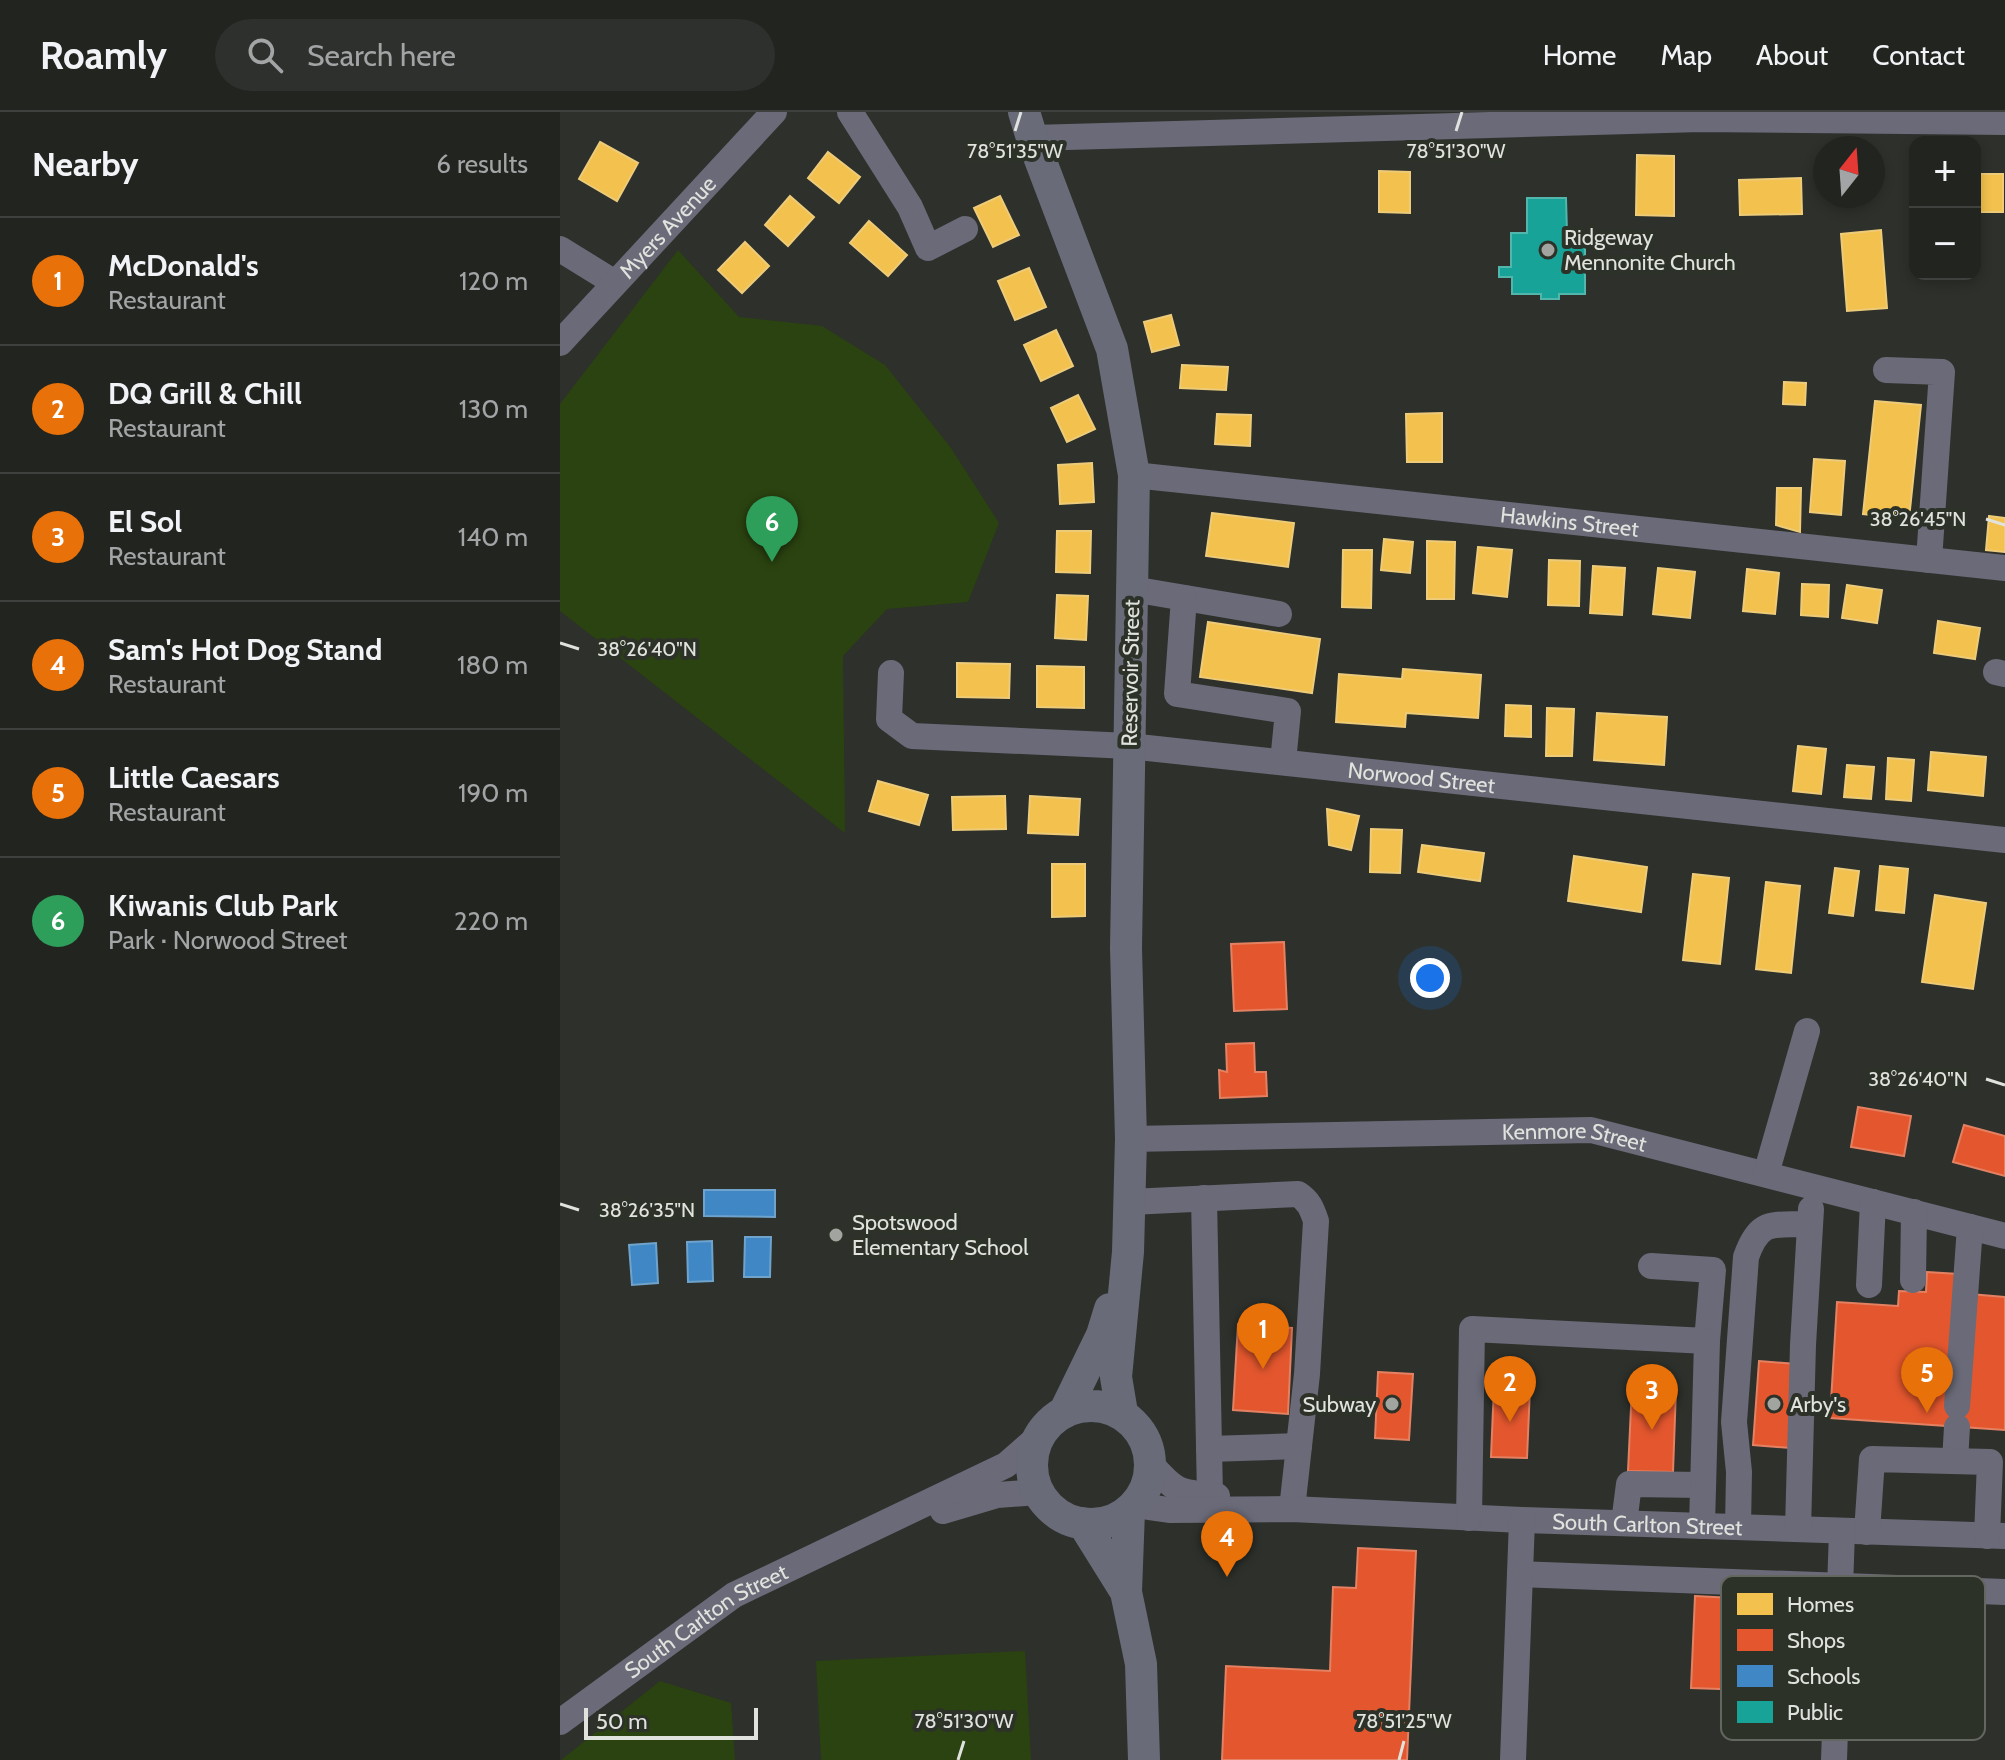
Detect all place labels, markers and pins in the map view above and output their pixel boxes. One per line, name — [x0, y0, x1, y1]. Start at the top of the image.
place label: Ridgeway Mennonite Church — [1564, 224, 1736, 276]
marker: Ridgeway Mennonite Church — [1539, 241, 1557, 259]
pin: 6 — [746, 496, 798, 562]
place label: Spotswood Elementary School — [852, 1209, 1029, 1261]
marker: Spotswood Elementary School — [827, 1226, 845, 1244]
pin: 1 — [1237, 1303, 1289, 1369]
pin: 5 — [1901, 1347, 1953, 1413]
pin: 2 — [1484, 1356, 1536, 1422]
pin: 3 — [1626, 1364, 1678, 1430]
place label: Subway — [1303, 1391, 1376, 1418]
place label: Arby's — [1790, 1391, 1846, 1418]
marker: Subway — [1383, 1395, 1401, 1413]
marker: Arby's — [1765, 1395, 1783, 1413]
pin: 4 — [1201, 1511, 1253, 1577]

